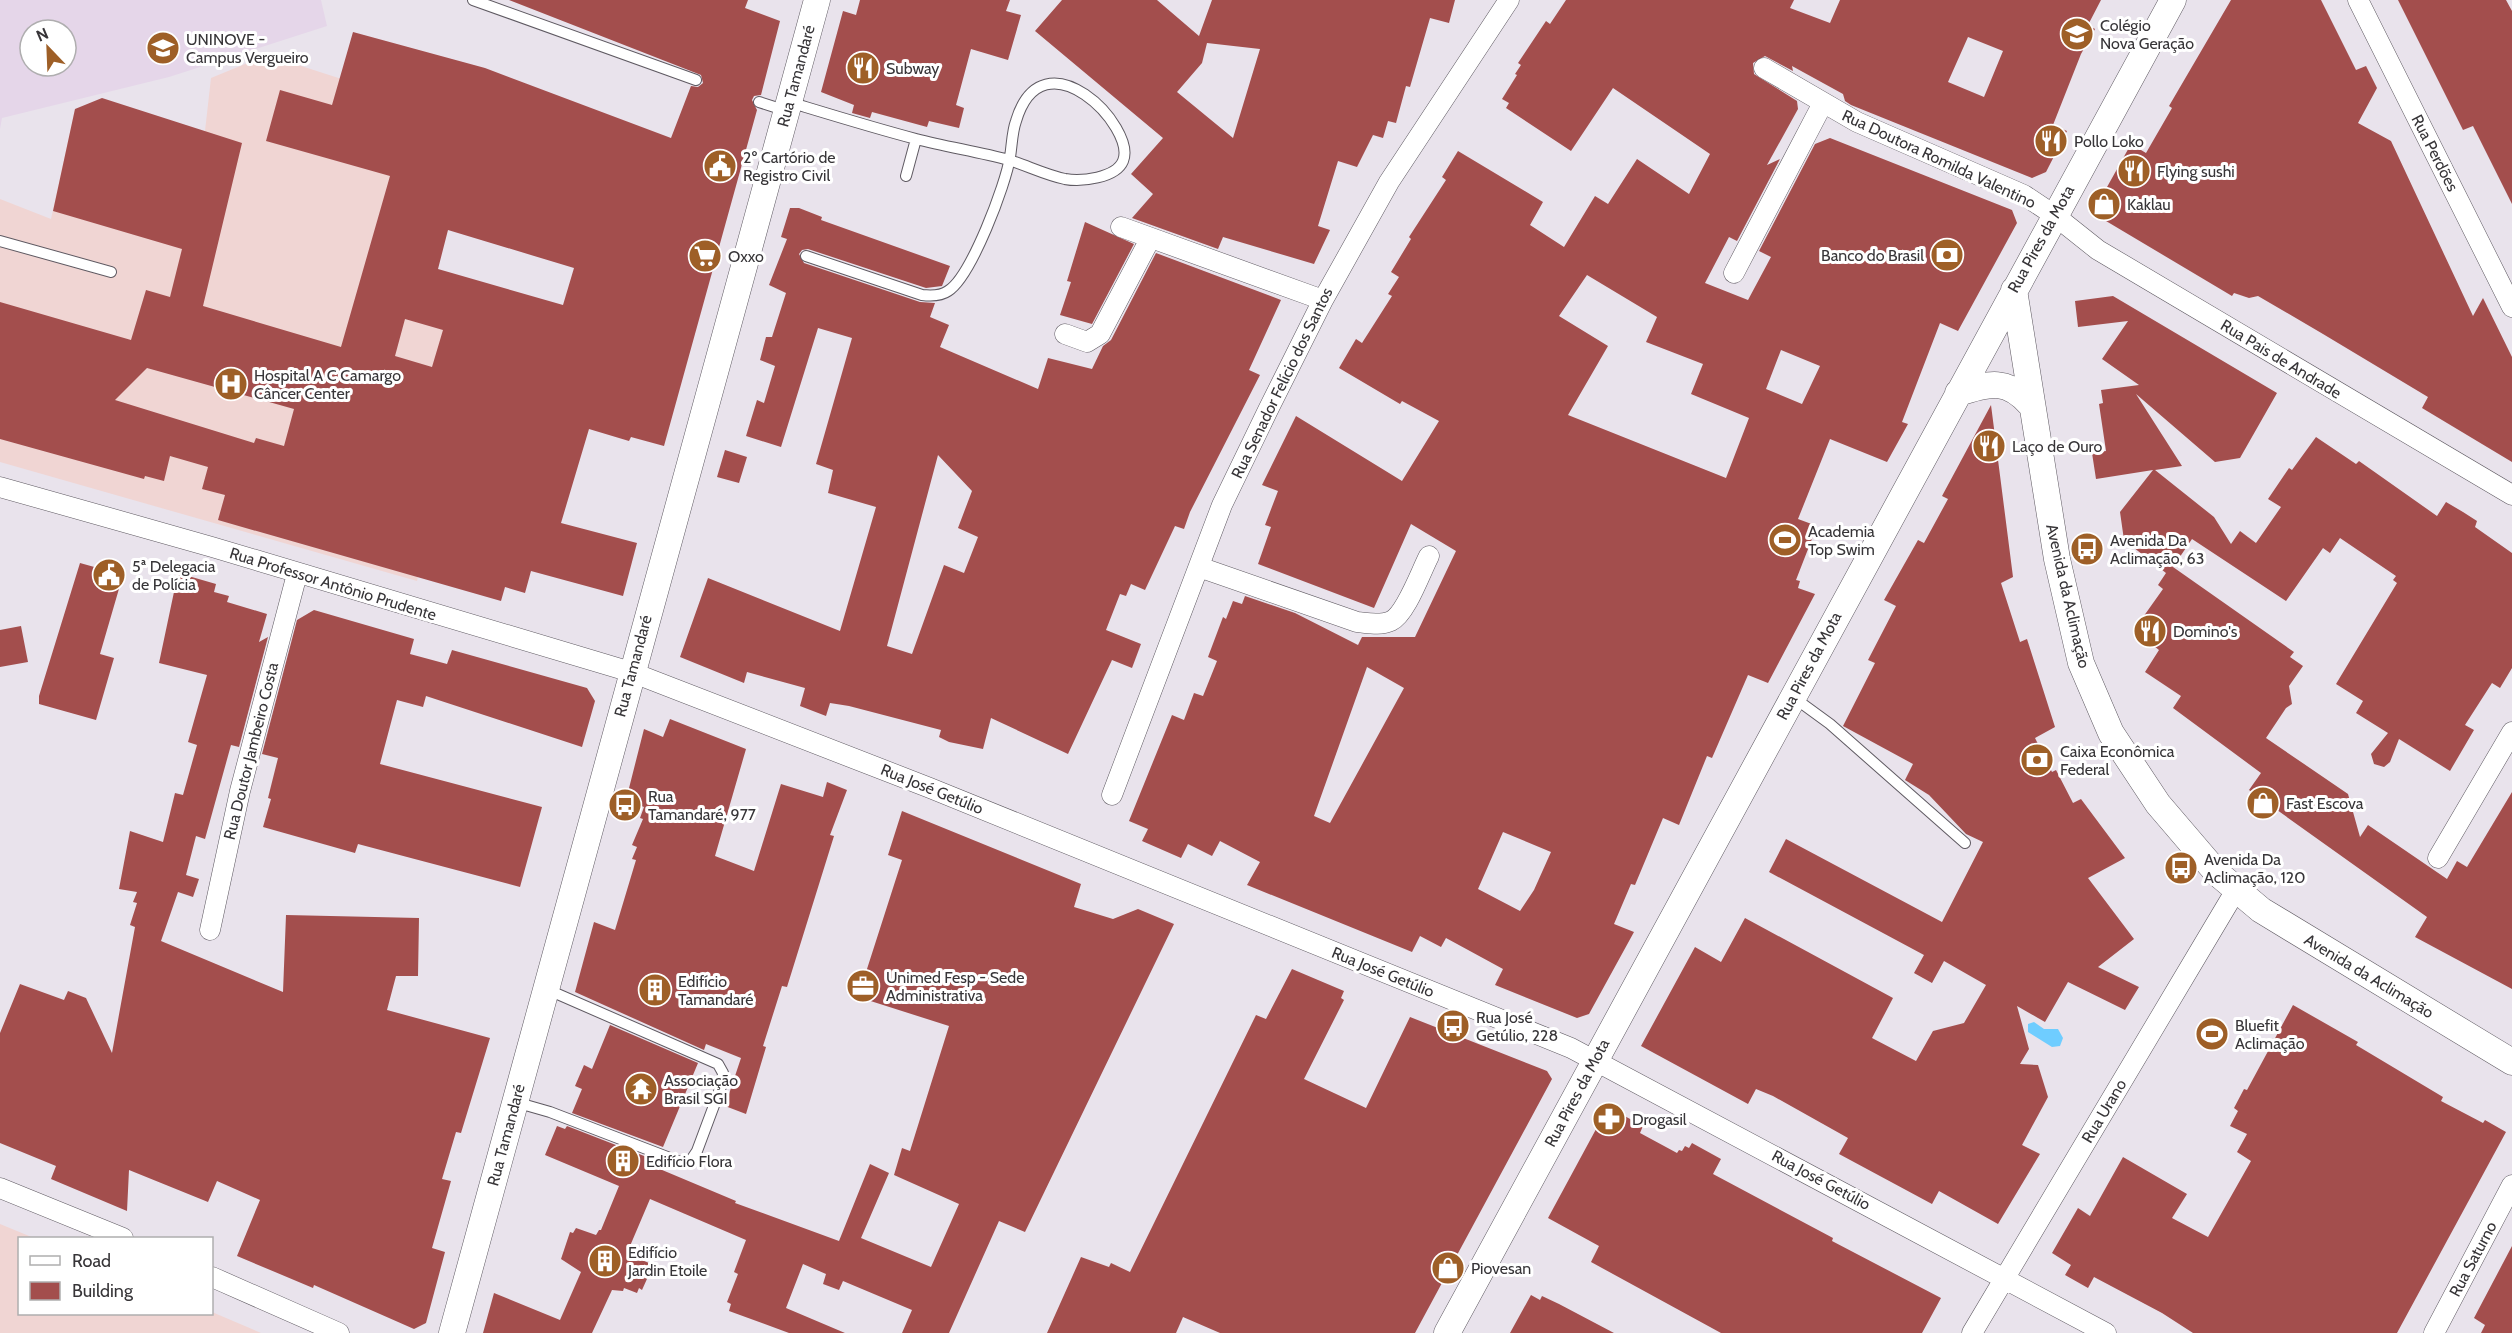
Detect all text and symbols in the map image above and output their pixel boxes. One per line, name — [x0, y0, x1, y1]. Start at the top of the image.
school or university icon: Colégio Nova Geração — [2059, 16, 2095, 52]
place label: Colégio Nova Geração — [2100, 16, 2194, 53]
north arrow — [18, 18, 78, 78]
street label: Rua Tamandaré — [773, 23, 819, 129]
text: N — [33, 24, 51, 46]
school or university icon: UNINOVE - Campus Vergueiro — [145, 30, 181, 66]
place label: UNINOVE - Campus Vergueiro — [186, 30, 309, 67]
restaurant icon: Subway — [845, 50, 881, 86]
place label: Subway — [886, 59, 939, 78]
street label: Rua Doutora Romilda Valentino — [1839, 106, 2039, 212]
street label: Rua Perdões — [2408, 111, 2463, 195]
restaurant icon: Pollo Loko — [2033, 123, 2069, 159]
place label: Pollo Loko — [2074, 132, 2144, 151]
public building icon: 2º Cartório de Registro Civil — [702, 148, 738, 184]
place label: 2º Cartório de Registro Civil — [743, 148, 836, 185]
restaurant icon: Flying sushi — [2116, 153, 2152, 189]
place label: Flying sushi — [2157, 162, 2235, 181]
street label: Rua Pires da Mota — [2004, 182, 2078, 296]
shop icon: Kaklau — [2086, 186, 2122, 222]
place label: Kaklau — [2127, 195, 2171, 214]
bank icon: Banco do Brasil — [1929, 237, 1965, 273]
supermarket icon: Oxxo — [687, 238, 723, 274]
place label: Banco do Brasil — [1821, 246, 1924, 265]
place label: Oxxo — [728, 247, 764, 266]
street label: Rua Senador Felício dos Santos — [1227, 284, 1337, 482]
street label: Rua Pais de Andrade — [2217, 315, 2345, 403]
hospital icon: Hospital A C Camargo Câncer Center — [213, 366, 249, 402]
place label: Hospital A C Camargo Câncer Center — [254, 366, 401, 403]
restaurant icon: Laço de Ouro — [1971, 428, 2007, 464]
place label: Laço de Ouro — [2012, 437, 2102, 456]
sports icon: Academia Top Swim — [1767, 522, 1803, 558]
place label: Academia Top Swim — [1808, 522, 1875, 559]
street label: Avenida da Aclimação — [2042, 522, 2094, 670]
bus stop icon: Avenida Da Aclimação, 63 — [2069, 531, 2105, 567]
place label: Avenida Da Aclimação, 63 — [2110, 531, 2204, 568]
street label: Rua Professor Antônio Prudente — [227, 543, 439, 625]
public building icon: 5ª Delegacia de Polícia — [91, 557, 127, 593]
place label: 5ª Delegacia de Polícia — [132, 557, 216, 594]
street label: Rua Pires da Mota — [1773, 608, 1846, 723]
street label: Rua Tamandaré — [610, 613, 656, 719]
restaurant icon: Domino's — [2132, 613, 2168, 649]
place label: Domino's — [2173, 622, 2238, 641]
street label: Rua Doutor Jambeiro Costa — [220, 660, 282, 842]
bank icon: Caixa Econômica Federal — [2019, 742, 2055, 778]
place label: Caixa Econômica Federal — [2060, 742, 2175, 779]
street label: Rua José Getúlio — [878, 760, 986, 818]
shop icon: Fast Escova — [2245, 785, 2281, 821]
bus stop icon: Rua Tamandaré, 977 — [607, 787, 643, 823]
place label: Rua Tamandaré, 977 — [648, 787, 756, 824]
place label: Fast Escova — [2286, 794, 2364, 813]
bus stop icon: Avenida Da Aclimação, 120 — [2163, 850, 2199, 886]
place label: Avenida Da Aclimação, 120 — [2204, 850, 2305, 887]
street label: Avenida da Aclimação — [2301, 930, 2437, 1022]
street label: Rua José Getúlio — [1329, 943, 1437, 1001]
office icon: Unimed Fesp - Sede Administrativa — [845, 968, 881, 1004]
place label: Unimed Fesp - Sede Administrativa — [886, 968, 1024, 1005]
building icon: Edifício Tamandaré — [637, 972, 673, 1008]
place label: Edifício Tamandaré — [678, 972, 754, 1009]
bus stop icon: Rua José Getúlio, 228 — [1435, 1008, 1471, 1044]
place label: Rua José Getúlio, 228 — [1476, 1008, 1558, 1045]
sports icon: Bluefit Aclimação — [2194, 1016, 2230, 1052]
place label: Bluefit Aclimação — [2235, 1016, 2305, 1053]
street label: Rua Pires da Mota — [1541, 1035, 1614, 1150]
temple icon: Associação Brasil SGI — [623, 1071, 659, 1107]
place label: Associação Brasil SGI — [664, 1071, 738, 1108]
street label: Rua Urano — [2078, 1076, 2130, 1146]
street label: Rua Tamandaré — [483, 1082, 529, 1188]
pharmacy icon: Drogasil — [1591, 1101, 1627, 1137]
place label: Drogasil — [1632, 1110, 1687, 1129]
building icon: Edifício Flora — [605, 1143, 641, 1179]
street label: Rua José Getúlio — [1769, 1146, 1874, 1214]
place label: Edifício Flora — [646, 1152, 732, 1171]
street label: Rua Saturno — [2445, 1218, 2501, 1300]
legend — [18, 1237, 213, 1315]
building icon: Edifício Jardin Etoile — [587, 1243, 623, 1279]
place label: Edifício Jardin Etoile — [627, 1243, 707, 1280]
text: Road — [72, 1250, 111, 1272]
shop icon: Piovesan — [1430, 1250, 1466, 1286]
place label: Piovesan — [1471, 1259, 1531, 1278]
text: Building — [72, 1280, 134, 1302]

